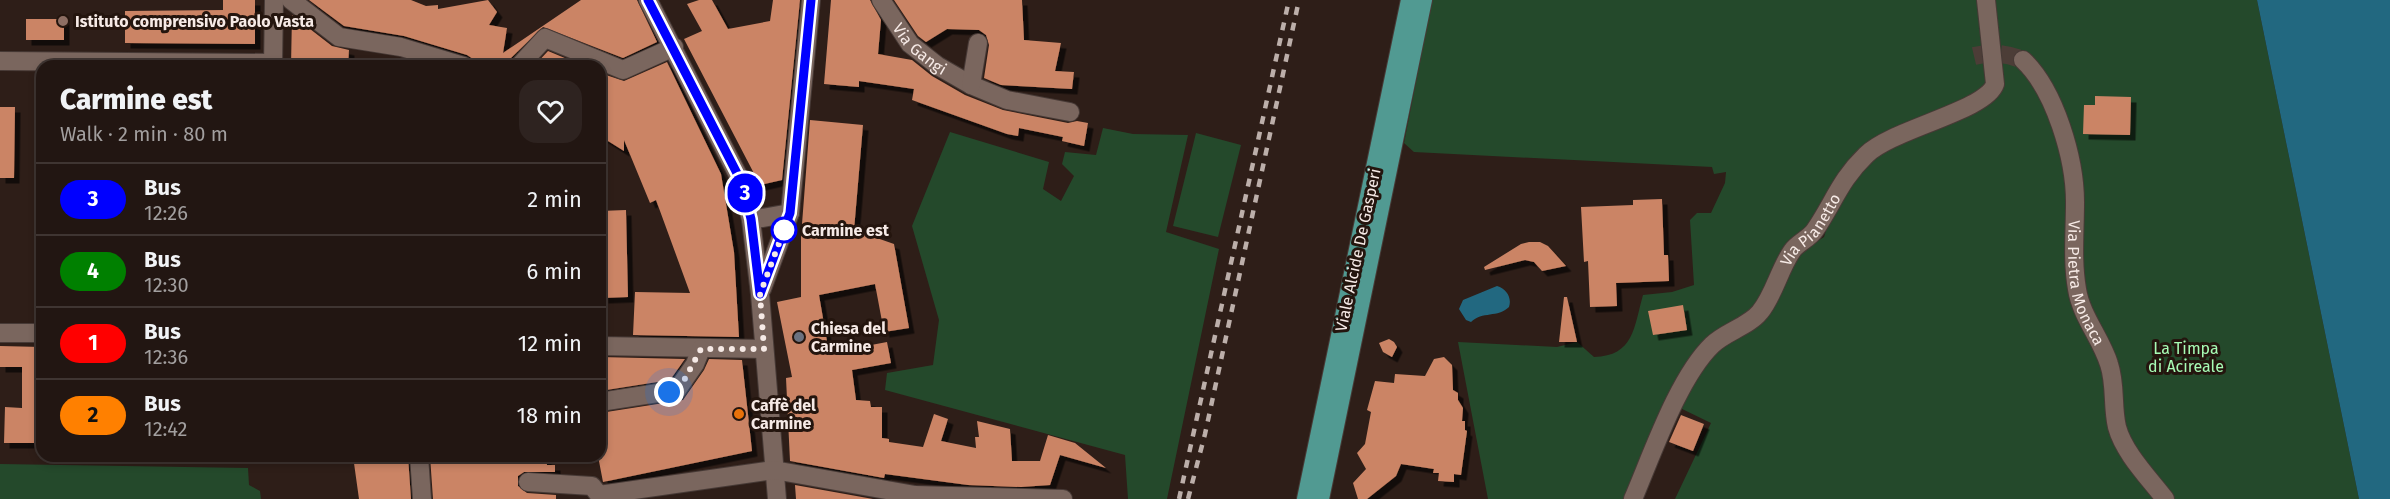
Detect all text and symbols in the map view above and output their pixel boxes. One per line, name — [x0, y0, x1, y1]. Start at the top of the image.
place label: Istituto comprensivo Paolo Vasta — [75, 12, 314, 31]
marker: Istituto comprensivo Paolo Vasta — [56, 14, 70, 28]
street label: Via Gangi — [889, 19, 950, 78]
button: heart — [519, 80, 582, 143]
text: Carmine est — [60, 83, 212, 116]
text: Walk · 2 min · 80 m — [60, 122, 228, 146]
street label: Viale Alcide De Gasperi — [1331, 167, 1385, 333]
text: Bus — [144, 174, 181, 201]
line badge: 3 — [726, 174, 765, 212]
text: 3 — [740, 180, 750, 206]
text: 3 — [88, 186, 98, 212]
text: 2 min — [527, 186, 582, 213]
street label: Via Pianetto — [1776, 190, 1844, 269]
text: 12:26 — [144, 201, 188, 225]
marker: Carmine est — [771, 217, 797, 243]
street label: Via Pietra Monaca — [2065, 220, 2109, 348]
place label: Carmine est — [802, 221, 890, 240]
text: Bus — [144, 246, 181, 273]
text: 4 — [87, 258, 99, 284]
text: 6 min — [526, 258, 582, 285]
text: 12:30 — [144, 273, 189, 297]
text: Bus — [144, 318, 181, 345]
place label: Chiesa del Carmine — [811, 319, 886, 356]
text: 1 — [88, 330, 98, 356]
text: 12 min — [518, 330, 582, 357]
marker: Chiesa del Carmine — [792, 330, 806, 344]
park label: La Timpa di Acireale — [2148, 339, 2224, 376]
text: 12:36 — [144, 345, 188, 369]
your location — [654, 377, 684, 407]
text: Bus — [144, 390, 181, 417]
place label: Caffè del Carmine — [751, 396, 816, 433]
text: 2 — [88, 402, 98, 428]
text: 18 min — [517, 402, 582, 429]
marker: Caffè del Carmine — [732, 407, 746, 421]
text: 12:42 — [144, 417, 187, 441]

